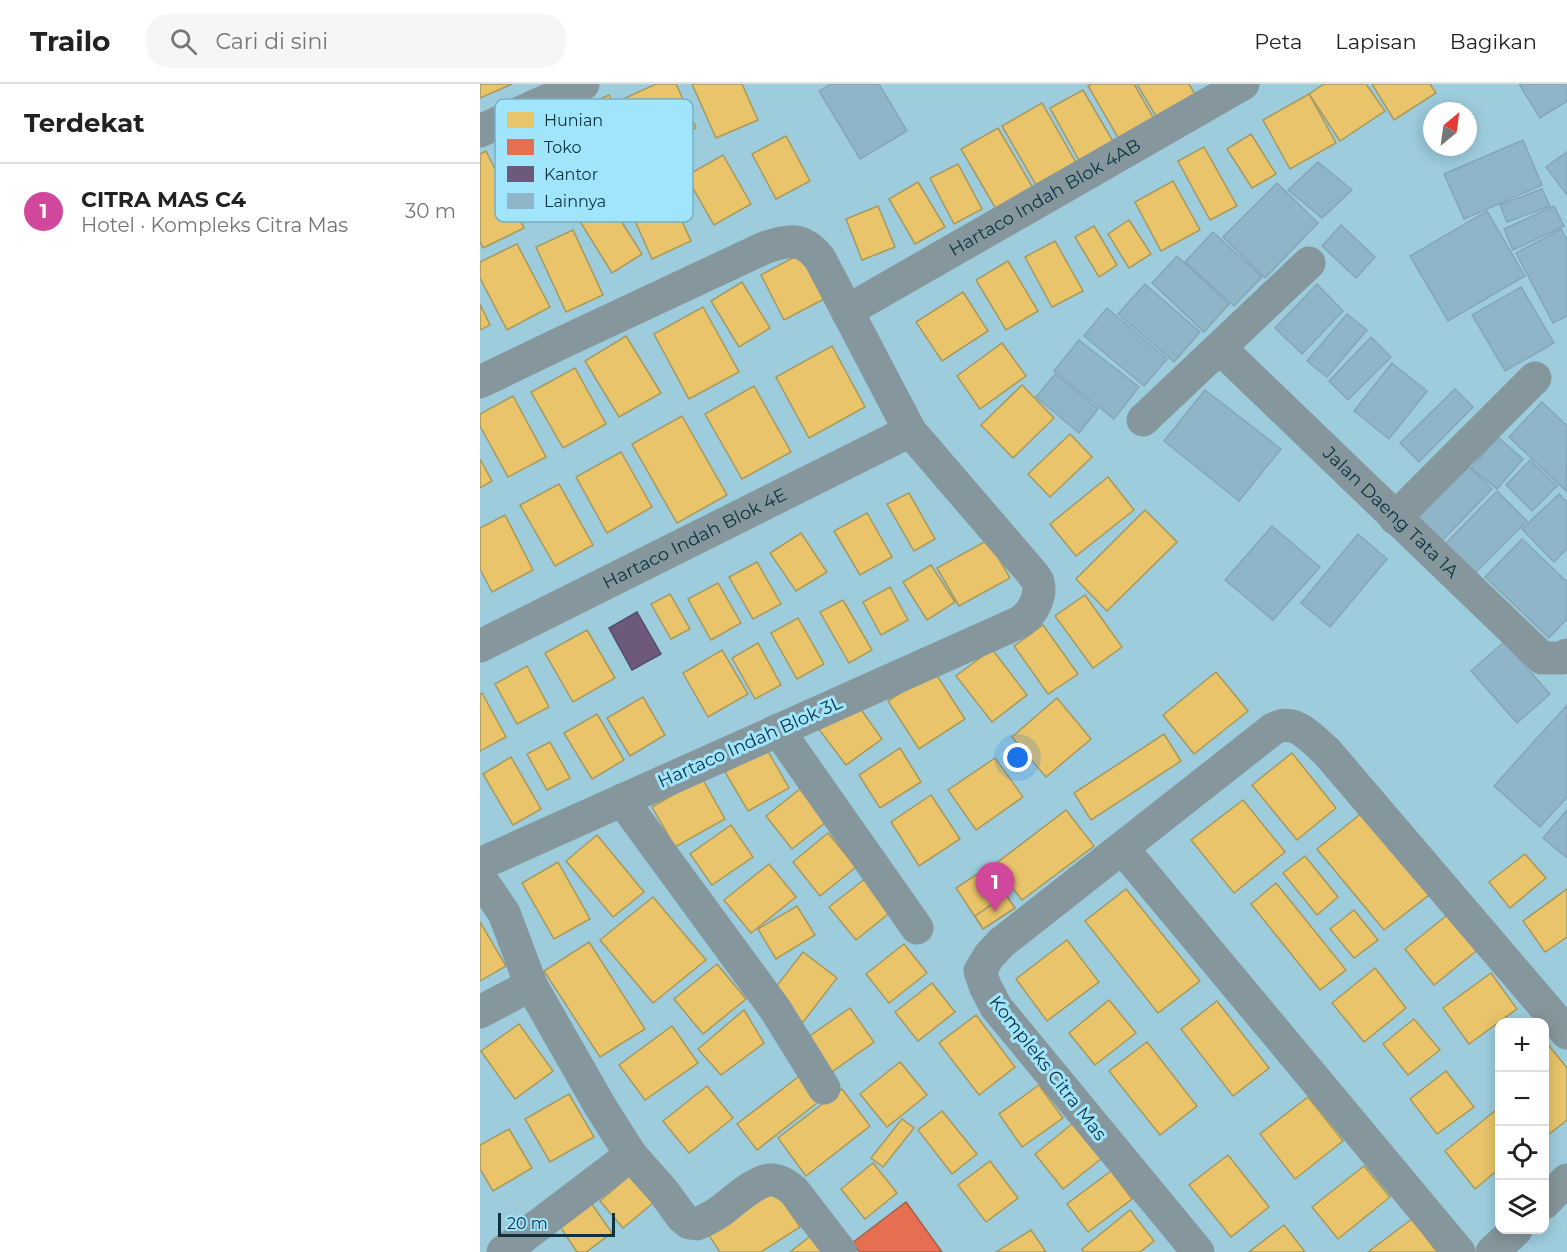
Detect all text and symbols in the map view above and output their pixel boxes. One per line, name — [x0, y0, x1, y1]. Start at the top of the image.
search box — [146, 14, 566, 68]
text: Trailo — [30, 24, 110, 58]
icon: search — [167, 25, 200, 58]
text: Cari di sini — [215, 28, 328, 55]
text: Peta — [1254, 29, 1302, 54]
text: Lapisan — [1335, 29, 1417, 54]
text: Bagikan — [1450, 29, 1537, 54]
legend — [495, 99, 693, 222]
north arrow — [1423, 102, 1477, 156]
text: Terdekat — [24, 107, 145, 139]
text: Hunian — [544, 111, 603, 130]
street label: Hartaco Indah Blok 4AB — [945, 134, 1145, 261]
text: Toko — [544, 138, 582, 157]
text: Kantor — [544, 165, 598, 184]
text: CITRA MAS C4 — [81, 186, 246, 213]
text: Lainnya — [544, 192, 606, 211]
text: 1 — [40, 199, 47, 223]
text: 30 m — [405, 199, 456, 223]
text: Hotel · Kompleks Citra Mas — [81, 213, 348, 237]
street label: Jalan Daeng Tata 1A — [1318, 441, 1463, 583]
street label: Hartaco Indah Blok 4E — [599, 483, 790, 594]
street label: Hartaco Indah Blok 3L — [654, 691, 846, 793]
your location — [1003, 743, 1032, 772]
pin: 1 — [976, 862, 1014, 912]
street label: Kompleks Citra Mas — [985, 991, 1112, 1145]
map controls — [1495, 1018, 1549, 1234]
button: + — [1495, 1018, 1549, 1072]
button: − — [1495, 1072, 1549, 1126]
button: locate — [1495, 1126, 1549, 1180]
button: layers — [1495, 1180, 1549, 1234]
scale bar — [498, 1210, 615, 1238]
text: 20 m — [507, 1214, 548, 1233]

